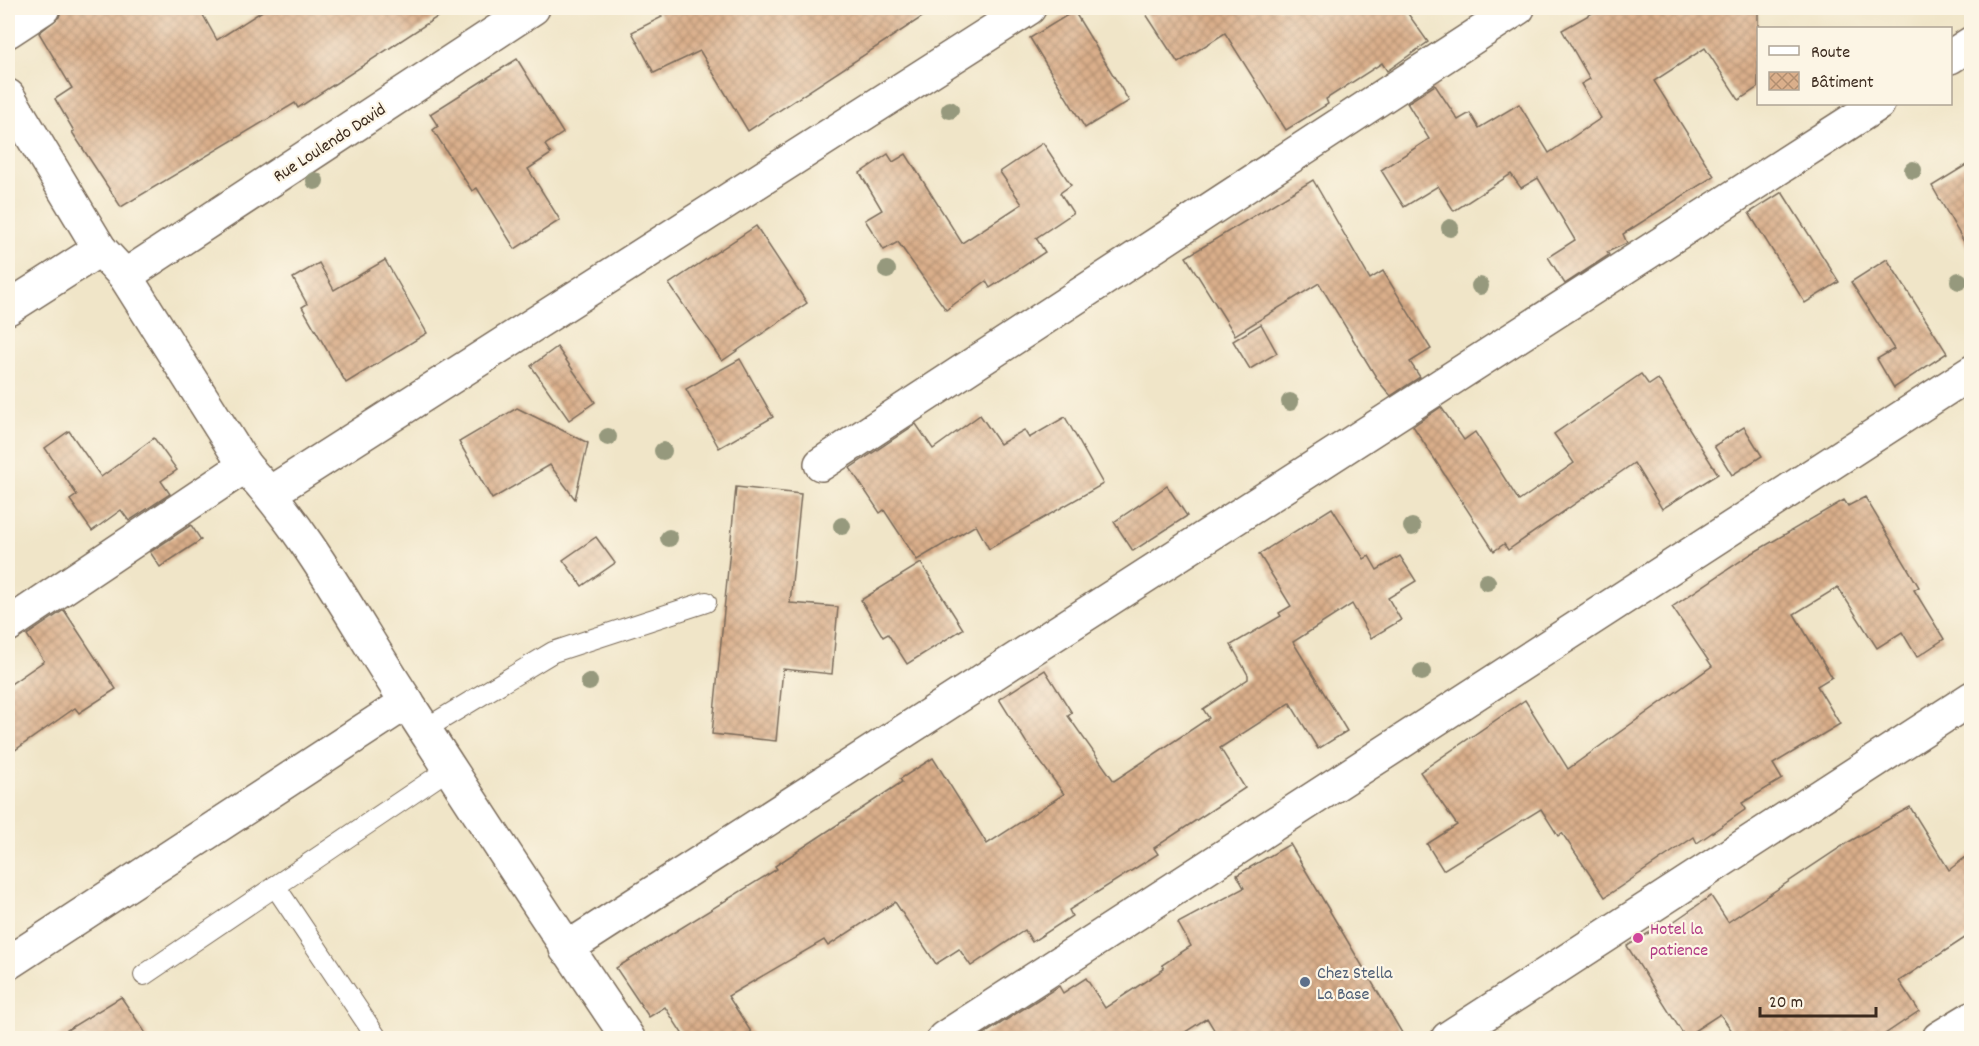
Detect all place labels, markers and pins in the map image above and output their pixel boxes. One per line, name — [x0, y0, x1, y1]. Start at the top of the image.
place label: Hotel la patience — [1650, 918, 1708, 964]
marker: Hotel la patience — [1631, 931, 1645, 945]
place label: Chez Stella La Base — [1317, 962, 1393, 1008]
marker: Chez Stella La Base — [1298, 975, 1312, 989]

